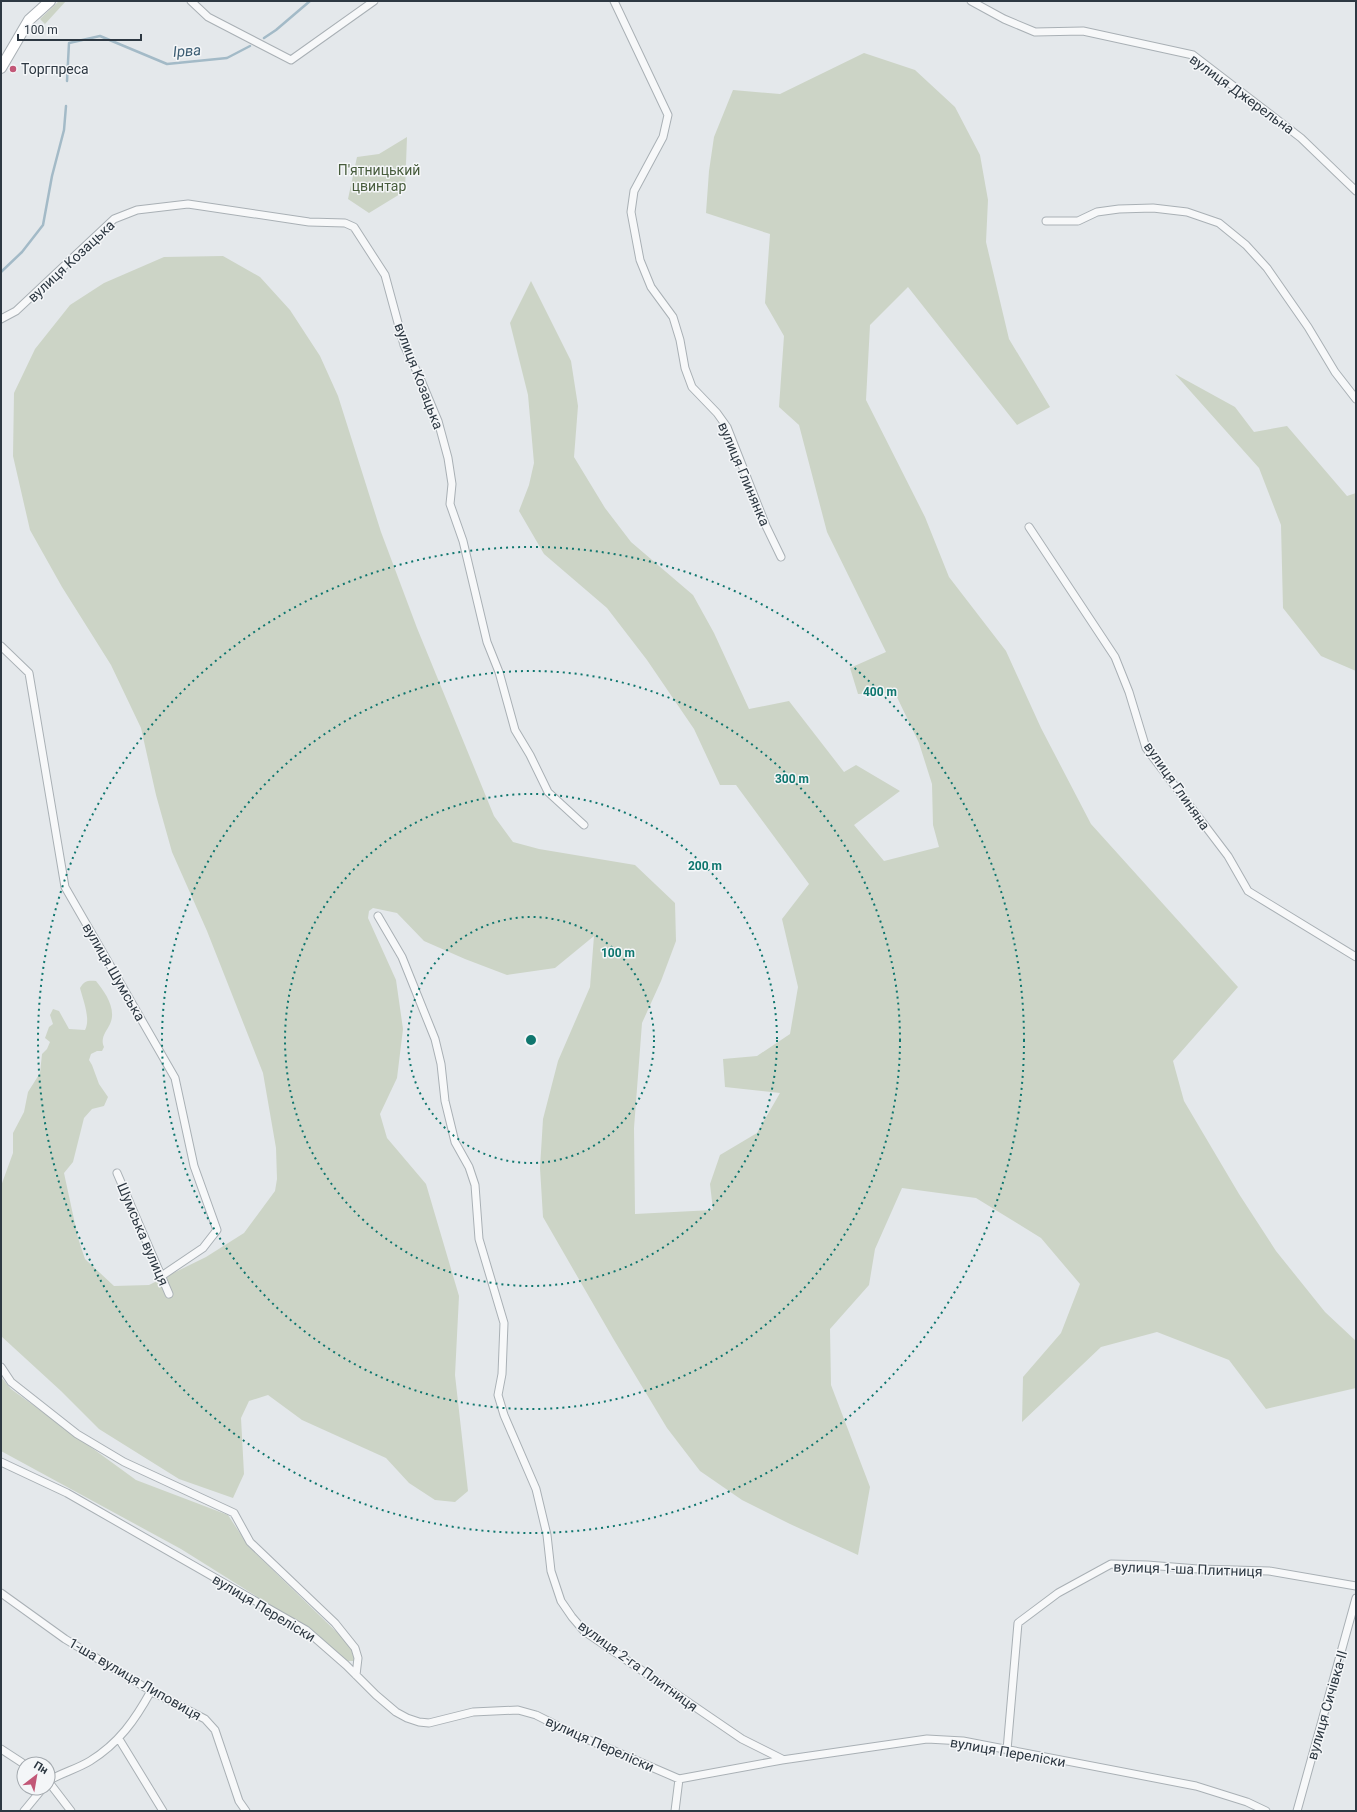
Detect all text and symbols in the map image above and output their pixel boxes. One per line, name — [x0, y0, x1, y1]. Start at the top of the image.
scale bar — [18, 16, 141, 42]
text: 100 m — [24, 23, 58, 37]
water label: Ірва — [172, 41, 202, 61]
street label: вулиця Джерельна — [1187, 51, 1297, 137]
place label: Торгпреса — [21, 61, 89, 77]
marker: Торгпреса — [8, 64, 18, 74]
park label: П'ятницький цвинтар — [338, 162, 420, 194]
street label: вулиця Козацька — [24, 217, 118, 305]
street label: вулиця Козацька — [391, 321, 447, 431]
street label: вулиця Глинянка — [715, 420, 773, 528]
text: 400 m — [863, 685, 897, 699]
street label: вулиця Глиняна — [1141, 739, 1213, 833]
text: 300 m — [775, 772, 809, 786]
text: 200 m — [688, 859, 722, 873]
street label: вулиця Шумська — [80, 920, 148, 1024]
text: 100 m — [601, 946, 635, 960]
centre of rings — [524, 1033, 538, 1047]
street label: Шумська вулиця — [114, 1180, 172, 1288]
street label: вулиця 1-ша Плитниця — [1113, 1558, 1263, 1580]
street label: вулиця Переліски — [210, 1571, 318, 1645]
street label: вулиця 2-га Плитниця — [575, 1617, 701, 1715]
street label: 1-ша вулиця Липовиця — [66, 1634, 204, 1724]
street label: вулиця Сичівка-II — [1304, 1649, 1350, 1761]
street label: вулиця Переліски — [543, 1713, 657, 1775]
street label: вулиця Переліски — [949, 1734, 1067, 1770]
north arrow — [16, 1756, 56, 1796]
text: Пн — [32, 1759, 50, 1777]

